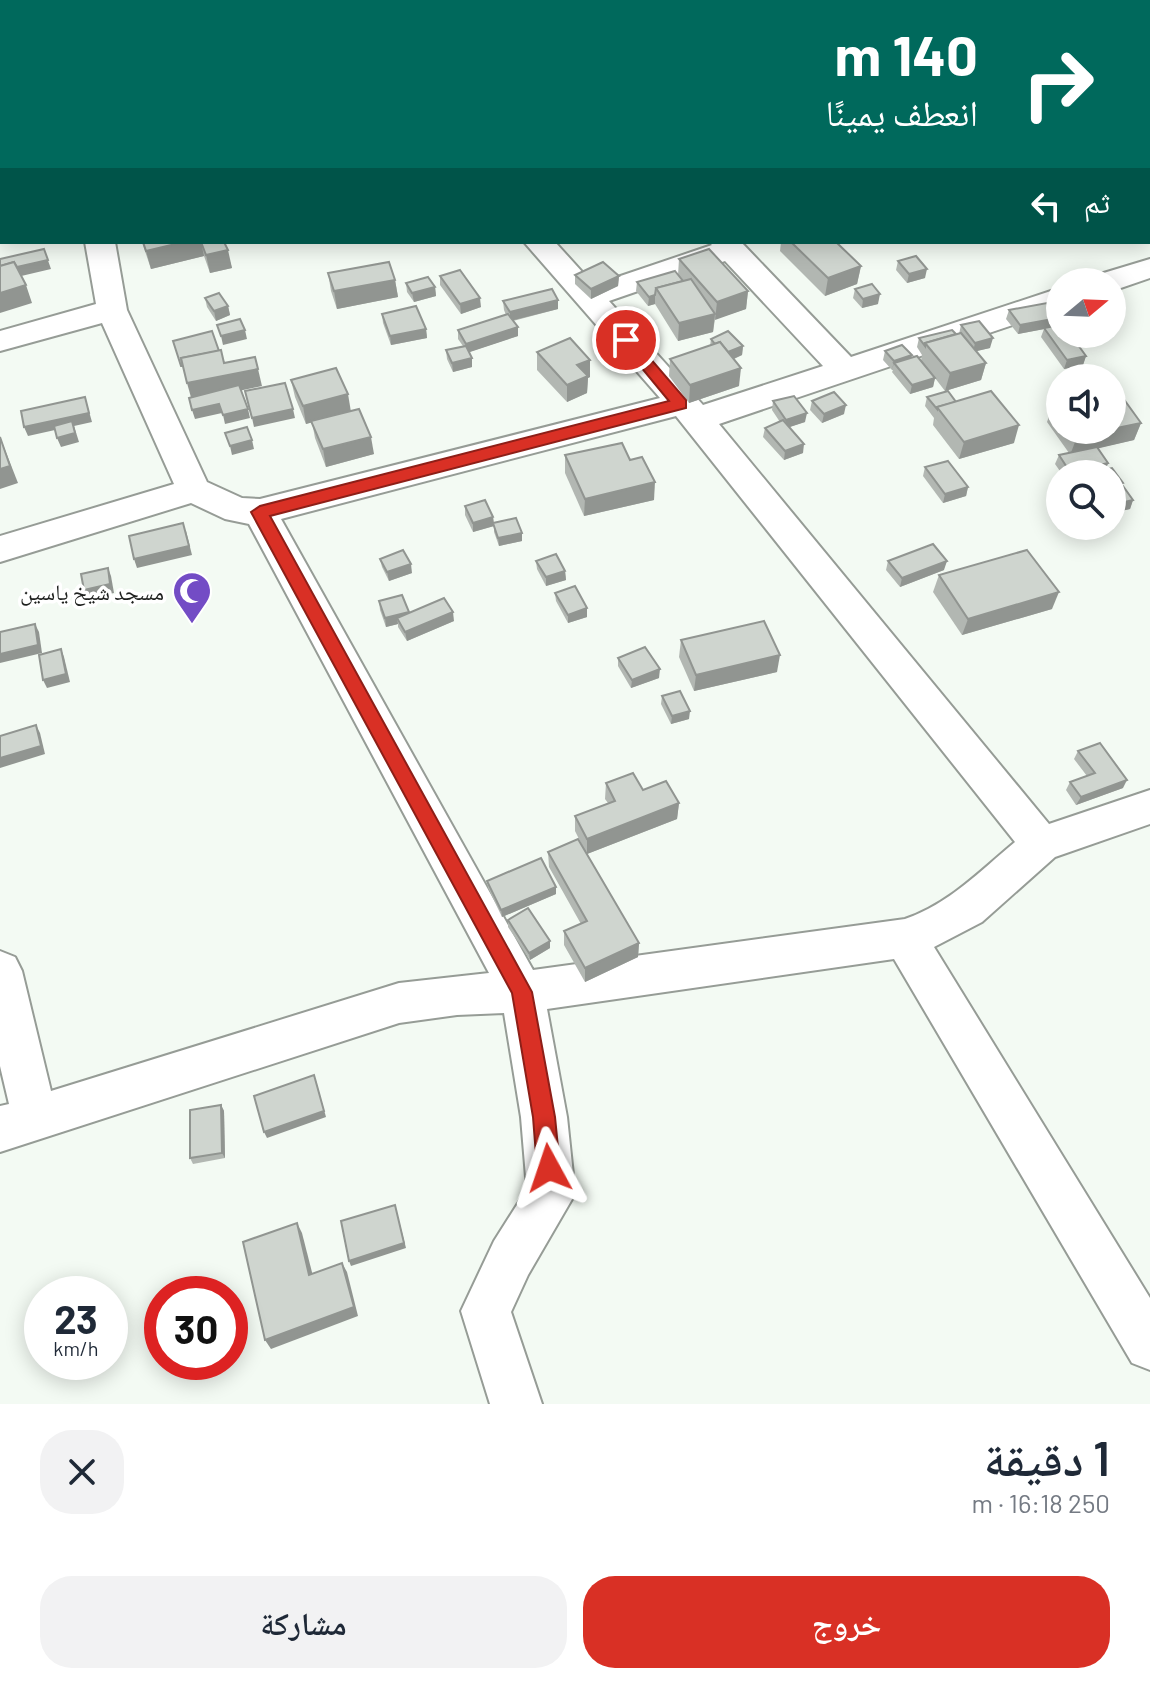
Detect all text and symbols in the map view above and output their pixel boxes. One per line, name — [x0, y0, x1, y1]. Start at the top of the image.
text: 140 m — [834, 20, 978, 87]
icon: right — [1006, 32, 1110, 136]
text: انعطف يمينًا — [826, 90, 978, 133]
text: ثم — [1084, 183, 1110, 219]
icon: left — [1024, 184, 1068, 228]
north arrow — [1046, 268, 1126, 348]
map controls — [1046, 268, 1126, 540]
pin — [592, 306, 660, 374]
icon: arrive — [604, 318, 648, 362]
button: sound — [1046, 364, 1126, 444]
button: search — [1046, 460, 1126, 540]
mosque icon: مسجد شيخ ياسين — [171, 570, 213, 625]
place label: مسجد شيخ ياسين — [20, 578, 164, 606]
position arrow — [507, 1126, 591, 1210]
speed limit sign: 30 — [144, 1276, 248, 1380]
text: 23 — [54, 1294, 98, 1342]
text: km/h — [53, 1336, 99, 1360]
text: 1 دقيقة — [984, 1428, 1110, 1486]
button: close — [40, 1430, 124, 1514]
text: 250 m · 16:18 — [971, 1487, 1110, 1518]
button: مشاركة — [40, 1576, 567, 1668]
button: خروج — [583, 1576, 1110, 1668]

